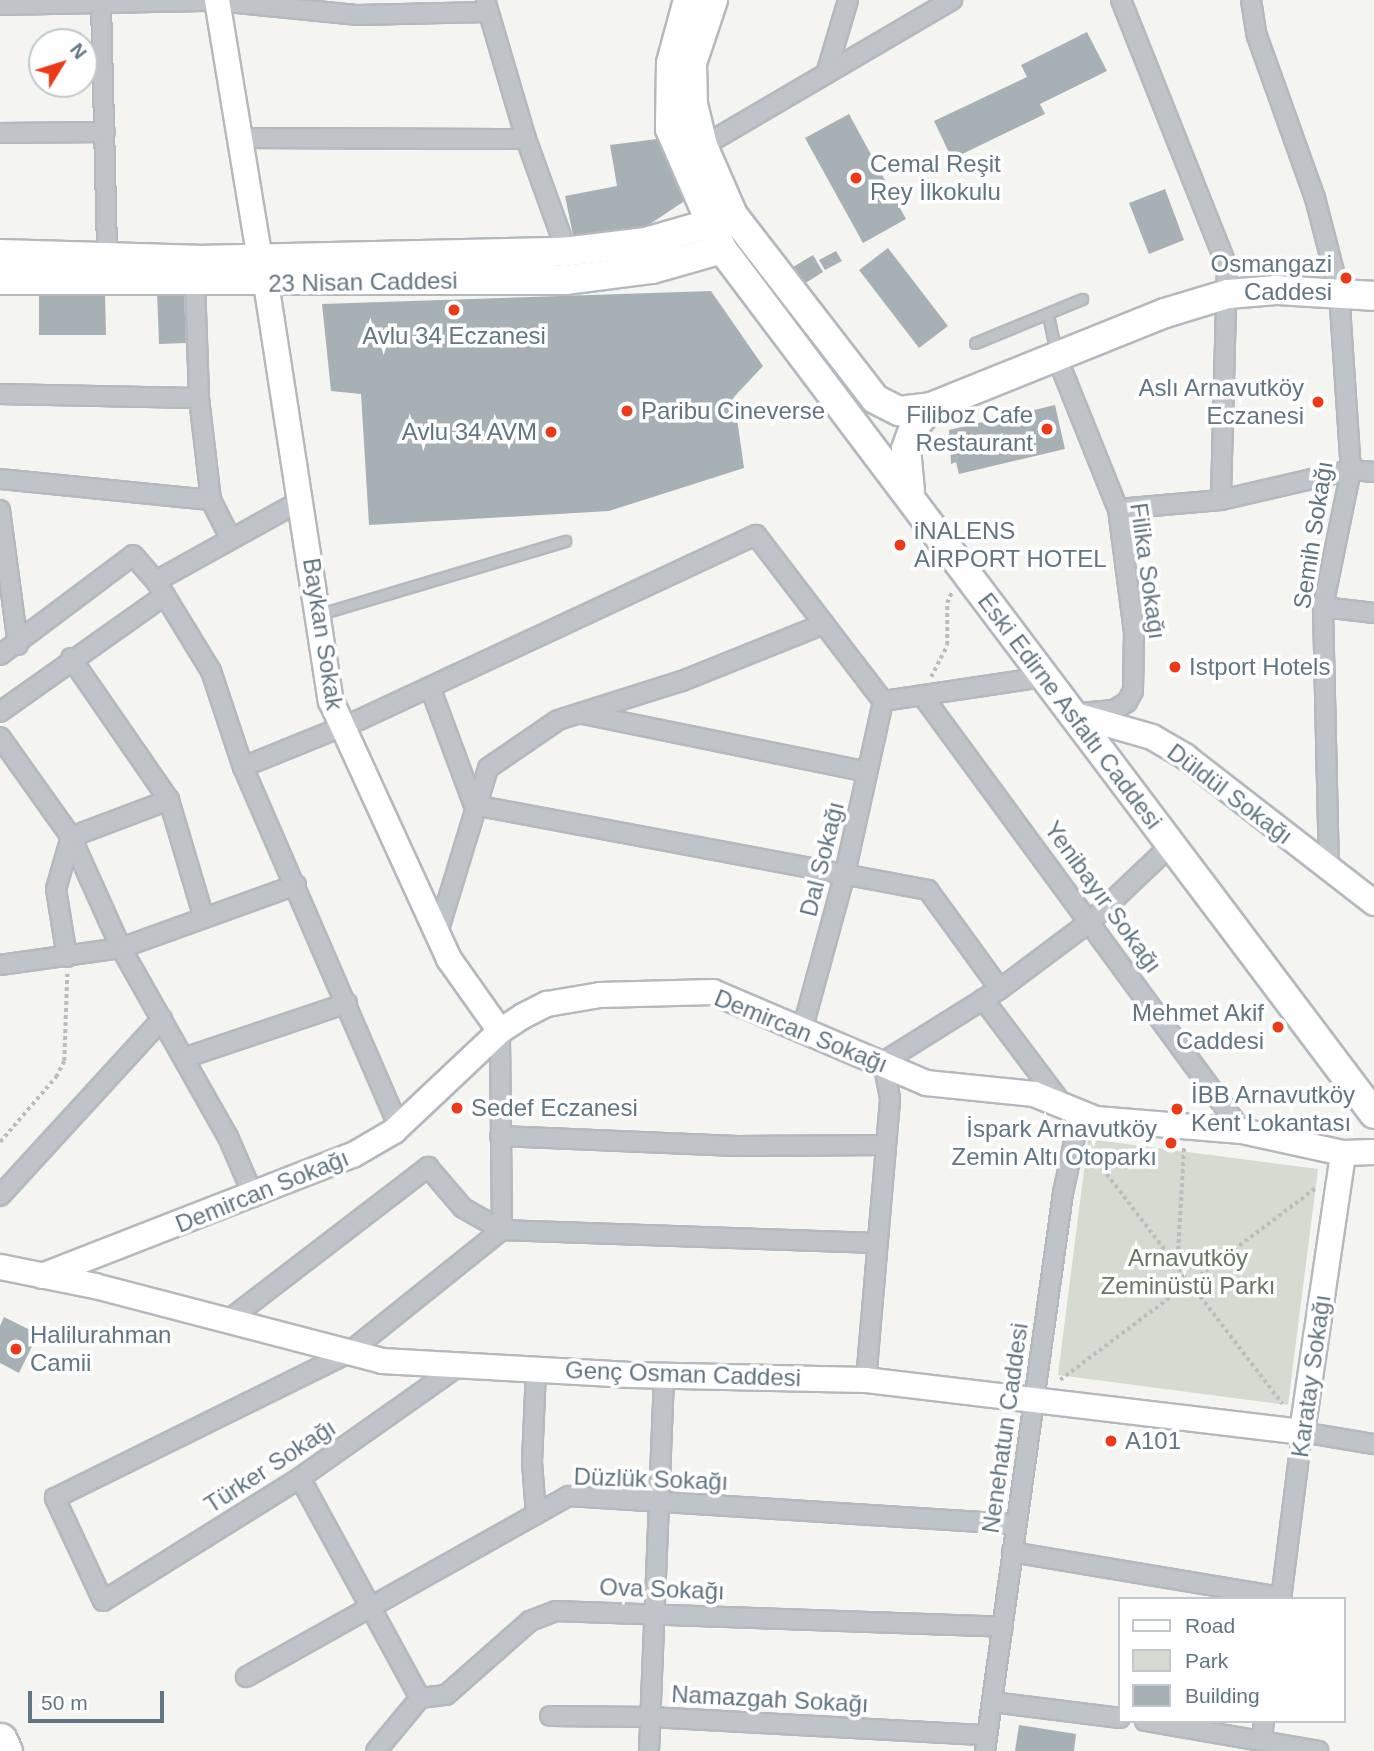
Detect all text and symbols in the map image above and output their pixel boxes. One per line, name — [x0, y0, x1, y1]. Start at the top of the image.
north arrow — [28, 28, 98, 98]
text: N — [66, 39, 91, 63]
place label: Cemal Reşit Rey İlkokulu — [870, 150, 1001, 206]
marker: Cemal Reşit Rey İlkokulu — [848, 170, 864, 186]
place label: Osmangazi Caddesi — [1211, 250, 1332, 306]
street label: 23 Nisan Caddesi — [268, 266, 458, 298]
marker: Osmangazi Caddesi — [1338, 270, 1354, 286]
marker: Avlu 34 Eczanesi — [446, 302, 462, 318]
place label: Avlu 34 Eczanesi — [362, 322, 546, 350]
place label: Aslı Arnavutköy Eczanesi — [1137, 374, 1304, 430]
marker: Aslı Arnavutköy Eczanesi — [1310, 394, 1326, 410]
place label: Paribu Cineverse — [641, 397, 825, 425]
place label: Filiboz Cafe Restaurant — [906, 401, 1033, 457]
marker: Paribu Cineverse — [619, 403, 635, 419]
place label: Avlu 34 AVM — [400, 418, 537, 446]
marker: Filiboz Cafe Restaurant — [1039, 421, 1055, 437]
marker: Avlu 34 AVM — [543, 424, 559, 440]
street label: Semih Sokağı — [1287, 459, 1339, 611]
street label: Filika Sokağı — [1124, 501, 1172, 641]
place label: iNALENS AİRPORT HOTEL — [914, 517, 1107, 573]
marker: iNALENS AİRPORT HOTEL — [892, 537, 908, 553]
street label: Baykan Sokak — [297, 556, 349, 712]
street label: Eski Edirne Asfaltı Caddesi — [971, 587, 1169, 835]
place label: Istport Hotels — [1189, 653, 1330, 681]
marker: Istport Hotels — [1167, 659, 1183, 675]
street label: Düldül Sokağı — [1162, 738, 1298, 850]
street label: Dal Sokağı — [794, 799, 850, 919]
street label: Yenibayır Sokağı — [1038, 815, 1168, 979]
street label: Demircan Sokağı — [710, 983, 892, 1079]
place label: Mehmet Akif Caddesi — [1131, 999, 1264, 1055]
marker: Mehmet Akif Caddesi — [1270, 1019, 1286, 1035]
place label: İBB Arnavutköy Kent Lokantası — [1191, 1081, 1356, 1137]
place label: Sedef Eczanesi — [471, 1094, 638, 1122]
marker: Sedef Eczanesi — [449, 1100, 465, 1116]
marker: İBB Arnavutköy Kent Lokantası — [1169, 1101, 1185, 1117]
place label: İspark Arnavutköy Zemin Altı Otoparkı — [950, 1115, 1157, 1171]
marker: İspark Arnavutköy Zemin Altı Otoparkı — [1163, 1135, 1179, 1151]
street label: Demircan Sokağı — [171, 1143, 353, 1239]
park label: Arnavutköy Zeminüstü Parkı — [1101, 1244, 1275, 1300]
street label: Karatay Sokağı — [1285, 1293, 1337, 1459]
place label: Halilurahman Camii — [30, 1321, 171, 1377]
street label: Nenehatun Caddesi — [976, 1321, 1034, 1535]
marker: Halilurahman Camii — [8, 1341, 24, 1357]
street label: Genç Osman Caddesi — [565, 1355, 801, 1393]
street label: Türker Sokağı — [199, 1413, 341, 1519]
place label: A101 — [1125, 1427, 1181, 1455]
marker: A101 — [1103, 1433, 1119, 1449]
street label: Düzlük Sokağı — [573, 1462, 729, 1496]
street label: Ova Sokağı — [599, 1572, 725, 1606]
legend — [1118, 1597, 1346, 1723]
text: Road — [1185, 1614, 1235, 1637]
text: Park — [1185, 1649, 1228, 1672]
scale bar — [32, 1678, 168, 1722]
street label: Namazgah Sokağı — [671, 1679, 869, 1719]
text: Building — [1185, 1684, 1260, 1707]
text: 50 m — [41, 1691, 88, 1714]

